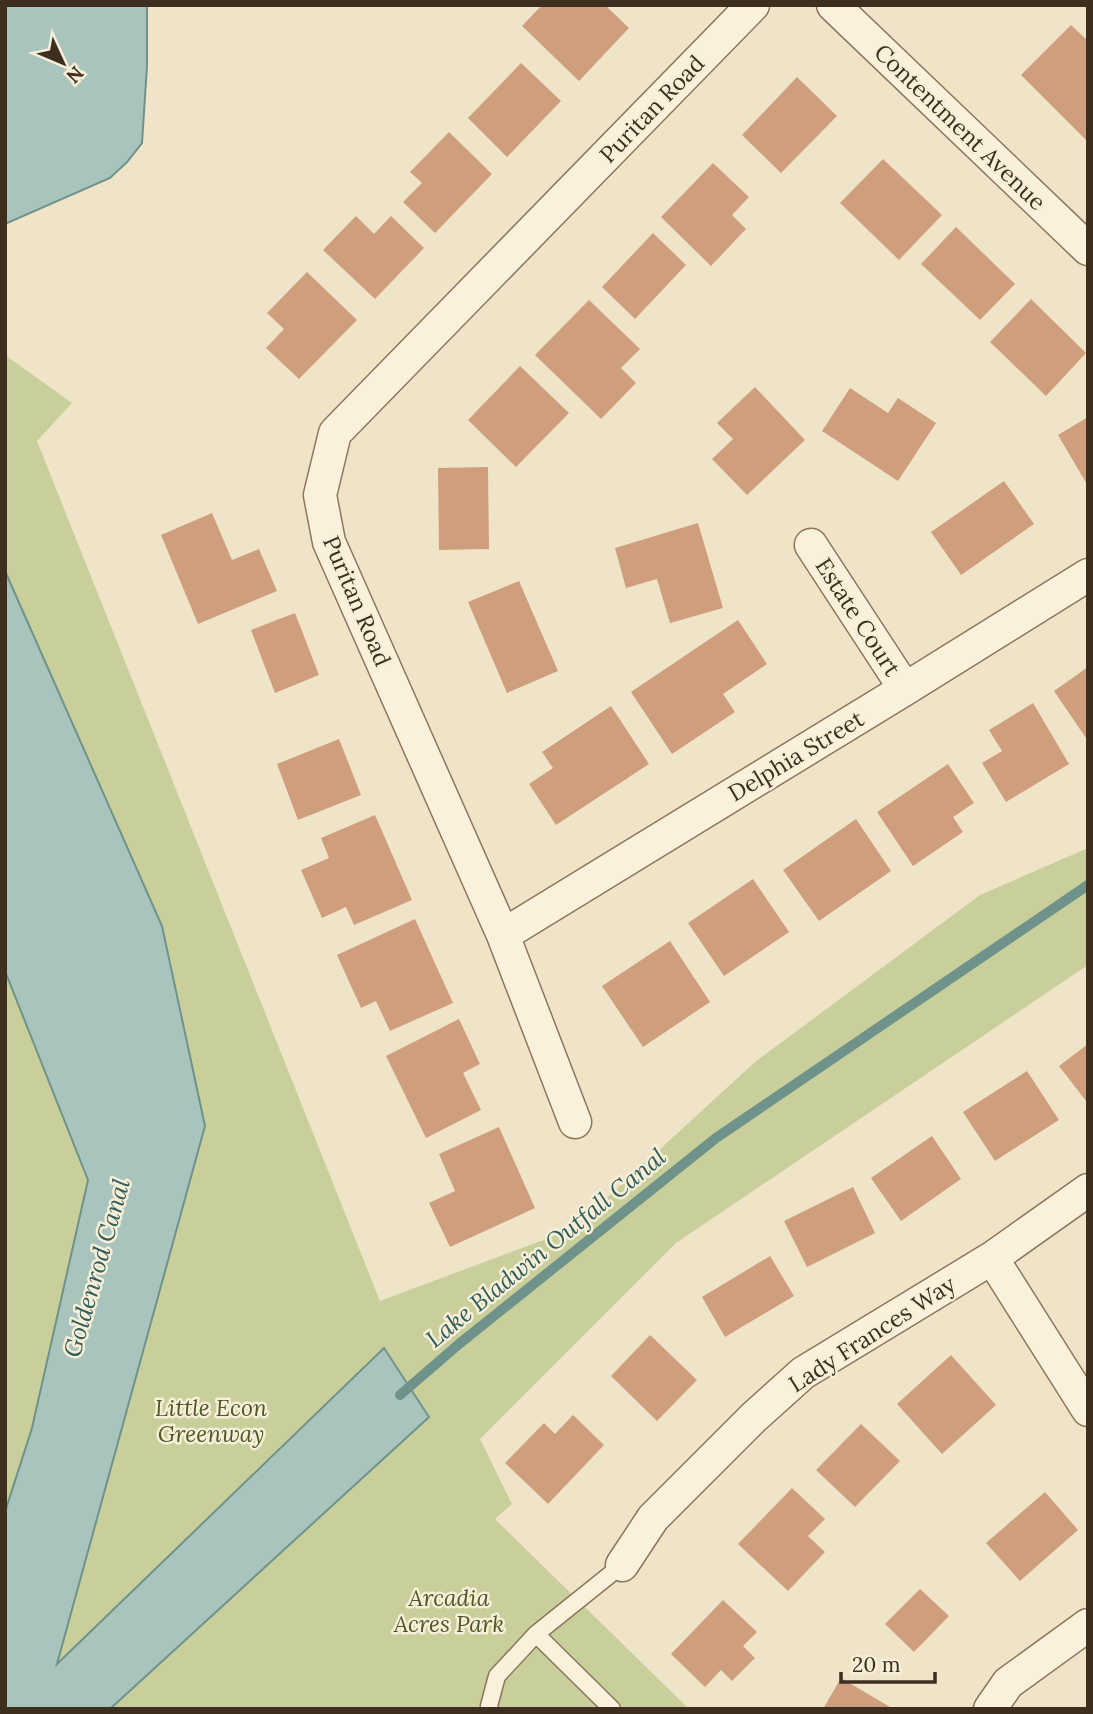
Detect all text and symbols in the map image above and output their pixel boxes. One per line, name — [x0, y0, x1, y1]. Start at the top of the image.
north arrow — [28, 28, 98, 98]
street label: Contentment Avenue — [869, 37, 1052, 216]
street label: Puritan Road — [593, 49, 710, 169]
text: N — [61, 61, 89, 89]
street label: Puritan Road — [317, 531, 398, 670]
street label: Estate Court — [809, 552, 907, 681]
street label: Delphia Street — [723, 704, 869, 807]
water label: Lake Bladwin Outfall Canal — [419, 1141, 672, 1354]
water label: Goldenrod Canal — [56, 1175, 137, 1361]
street label: Lady Frances Way — [783, 1269, 961, 1398]
park label: Little Econ Greenway — [155, 1393, 267, 1448]
park label: Arcadia Acres Park — [393, 1583, 504, 1638]
scale bar — [841, 1640, 936, 1684]
text: 20 m — [852, 1651, 901, 1678]

